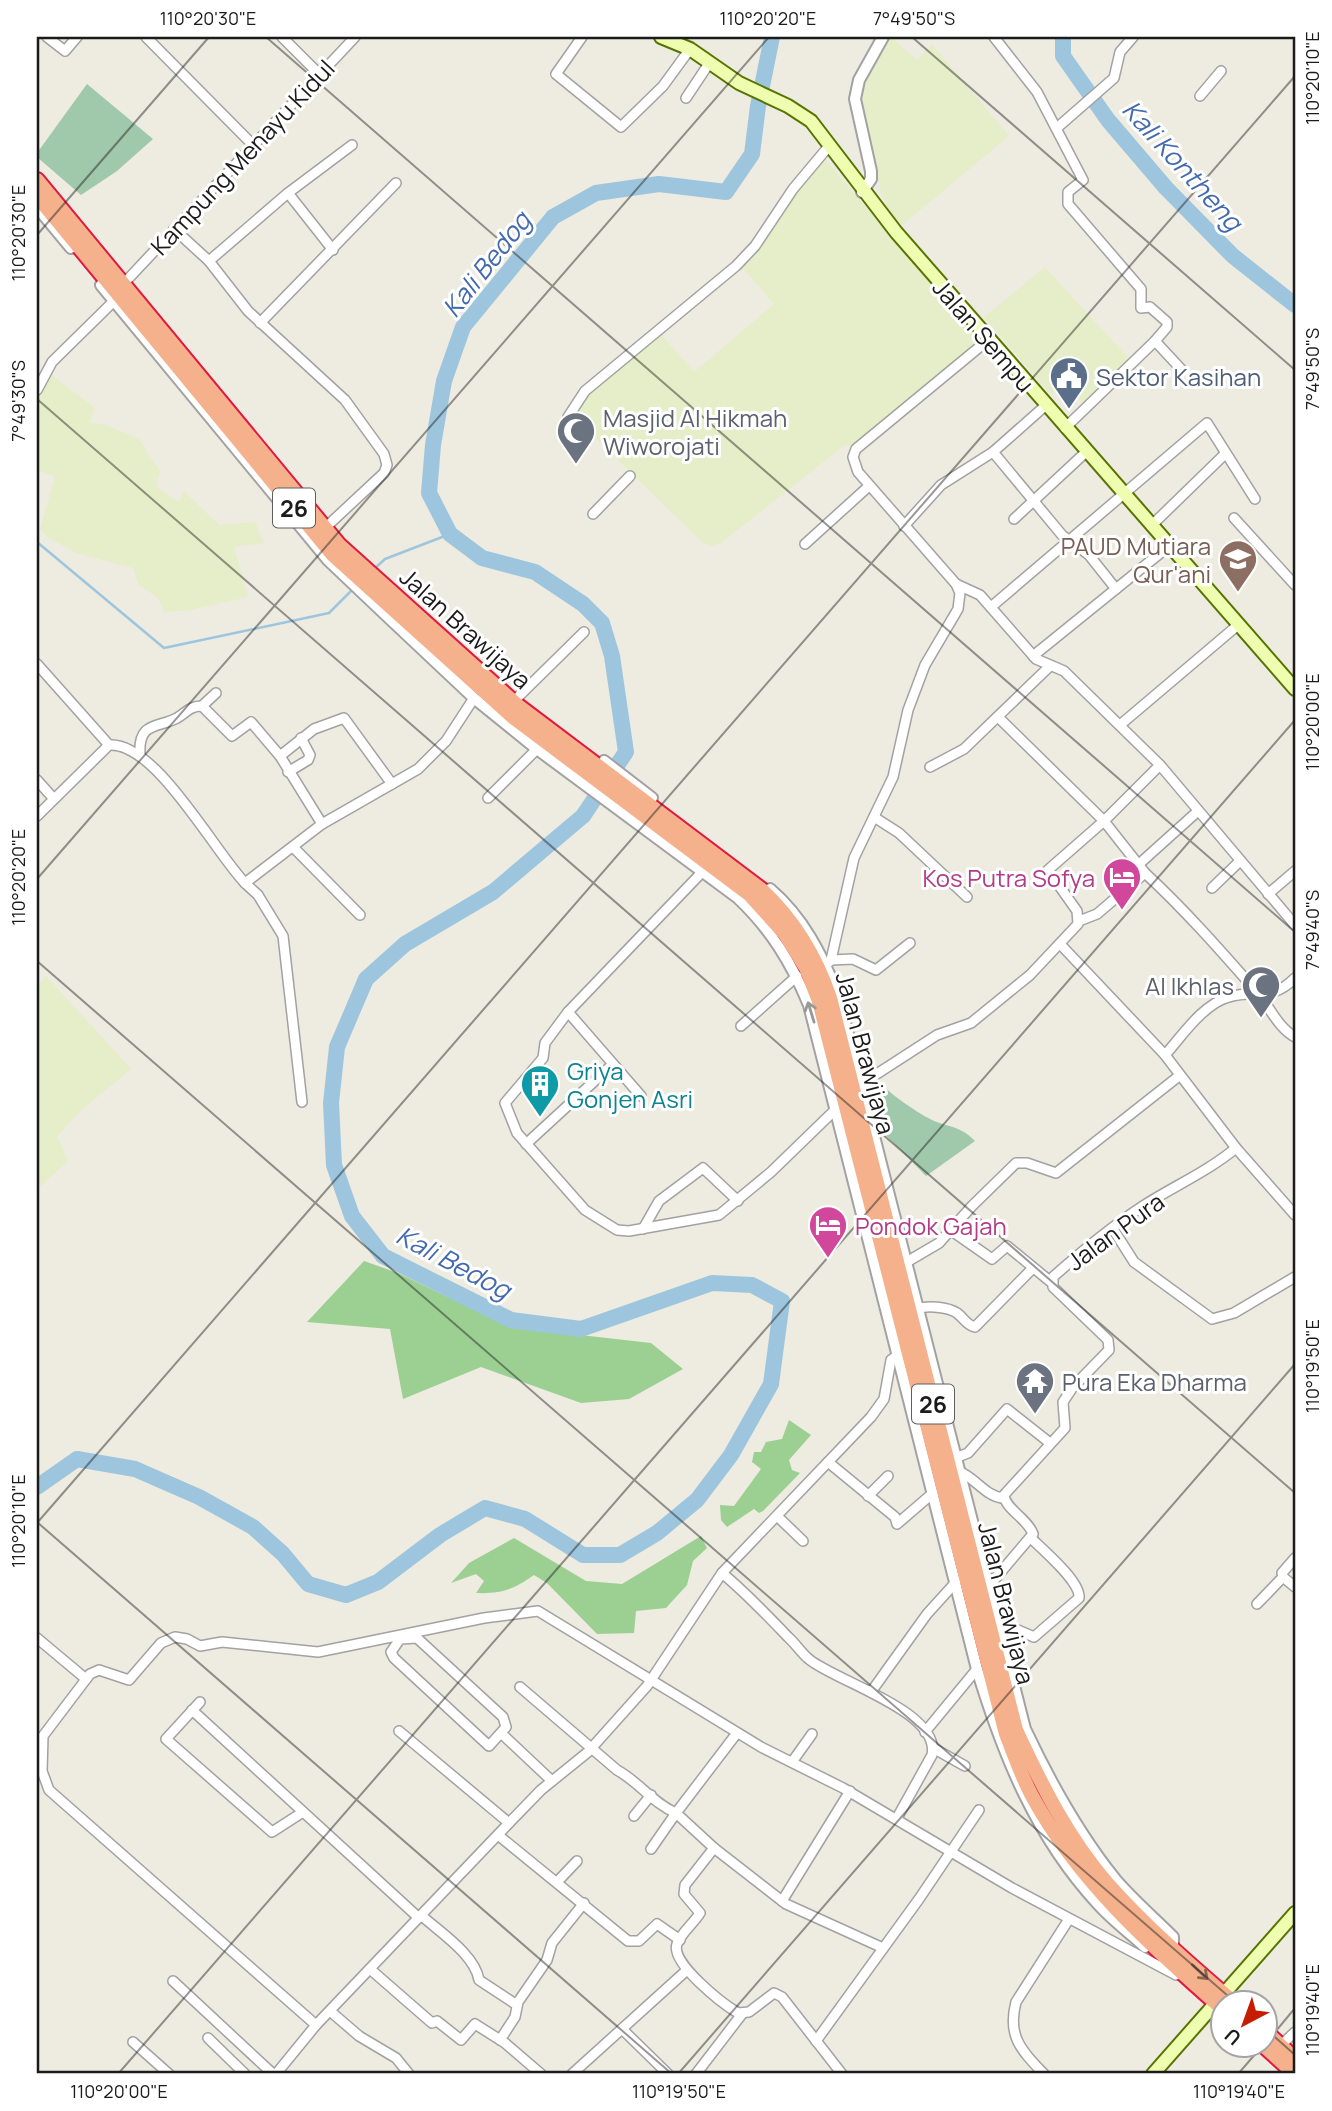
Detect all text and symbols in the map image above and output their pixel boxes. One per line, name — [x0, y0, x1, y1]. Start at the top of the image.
text: 110°20'30"E — [160, 6, 256, 30]
text: 110°20'20"E — [720, 6, 816, 30]
text: 7°49'50"S — [873, 6, 955, 30]
text: 110°20'10"E — [1300, 31, 1324, 125]
street label: Kampung Menayu Kidul — [143, 52, 341, 262]
water label: Kali Kontheng — [1115, 92, 1253, 240]
text: 110°20'30"E — [6, 185, 30, 281]
water label: Kali Bedog — [433, 202, 540, 324]
street label: Jalan Sempu — [926, 271, 1042, 399]
text: 7°49'50"S — [1300, 328, 1324, 410]
public building icon: Sektor Kasihan — [1048, 355, 1090, 410]
text: 7°49'30"S — [6, 360, 30, 442]
place label: Sektor Kasihan — [1096, 360, 1261, 393]
place label: Masjid Al Hikmah Wiworojati — [603, 401, 787, 462]
mosque icon: Masjid Al Hikmah Wiworojati — [555, 410, 597, 465]
road number: 26 — [273, 488, 315, 528]
place label: PAUD Mutiara Qur'ani — [1061, 529, 1211, 590]
school or university icon: PAUD Mutiara Qur'ani — [1217, 538, 1259, 593]
street label: Jalan Brawijaya — [393, 560, 539, 696]
text: 110°20'00"E — [1300, 673, 1324, 771]
text: 110°20'20"E — [6, 829, 30, 925]
hotel icon: Kos Putra Sofya — [1101, 856, 1143, 911]
place label: Kos Putra Sofya — [923, 861, 1095, 894]
text: 7°49'40"S — [1300, 890, 1324, 970]
mosque icon: Al Ikhlas — [1240, 964, 1282, 1019]
street label: Jalan Brawijaya — [829, 968, 903, 1138]
place label: Al Ikhlas — [1145, 969, 1234, 1002]
one-way arrow — [803, 1001, 816, 1023]
place label: Griya Gonjen Asri — [567, 1054, 693, 1115]
building icon: Griya Gonjen Asri — [519, 1063, 561, 1118]
street label: Jalan Pura — [1060, 1185, 1170, 1277]
hotel icon: Pondok Gajah — [807, 1204, 849, 1259]
place label: Pondok Gajah — [855, 1209, 1007, 1242]
water label: Kali Bedog — [391, 1217, 520, 1308]
text: 110°19'50"E — [1300, 1319, 1324, 1413]
temple icon: Pura Eka Dharma — [1014, 1360, 1056, 1415]
place label: Pura Eka Dharma — [1062, 1365, 1247, 1398]
road number: 26 — [912, 1385, 954, 1424]
text: 110°20'10"E — [6, 1474, 30, 1568]
street label: Jalan Brawijaya — [971, 1518, 1043, 1688]
one-way arrow — [1191, 1963, 1208, 1980]
text: 110°19'40"E — [1300, 1964, 1324, 2056]
north arrow — [1210, 1988, 1280, 2058]
text: U — [1219, 2023, 1247, 2051]
text: 110°20'00"E — [70, 2079, 168, 2103]
text: 110°19'50"E — [632, 2079, 726, 2103]
text: 110°19'40"E — [1193, 2079, 1285, 2103]

